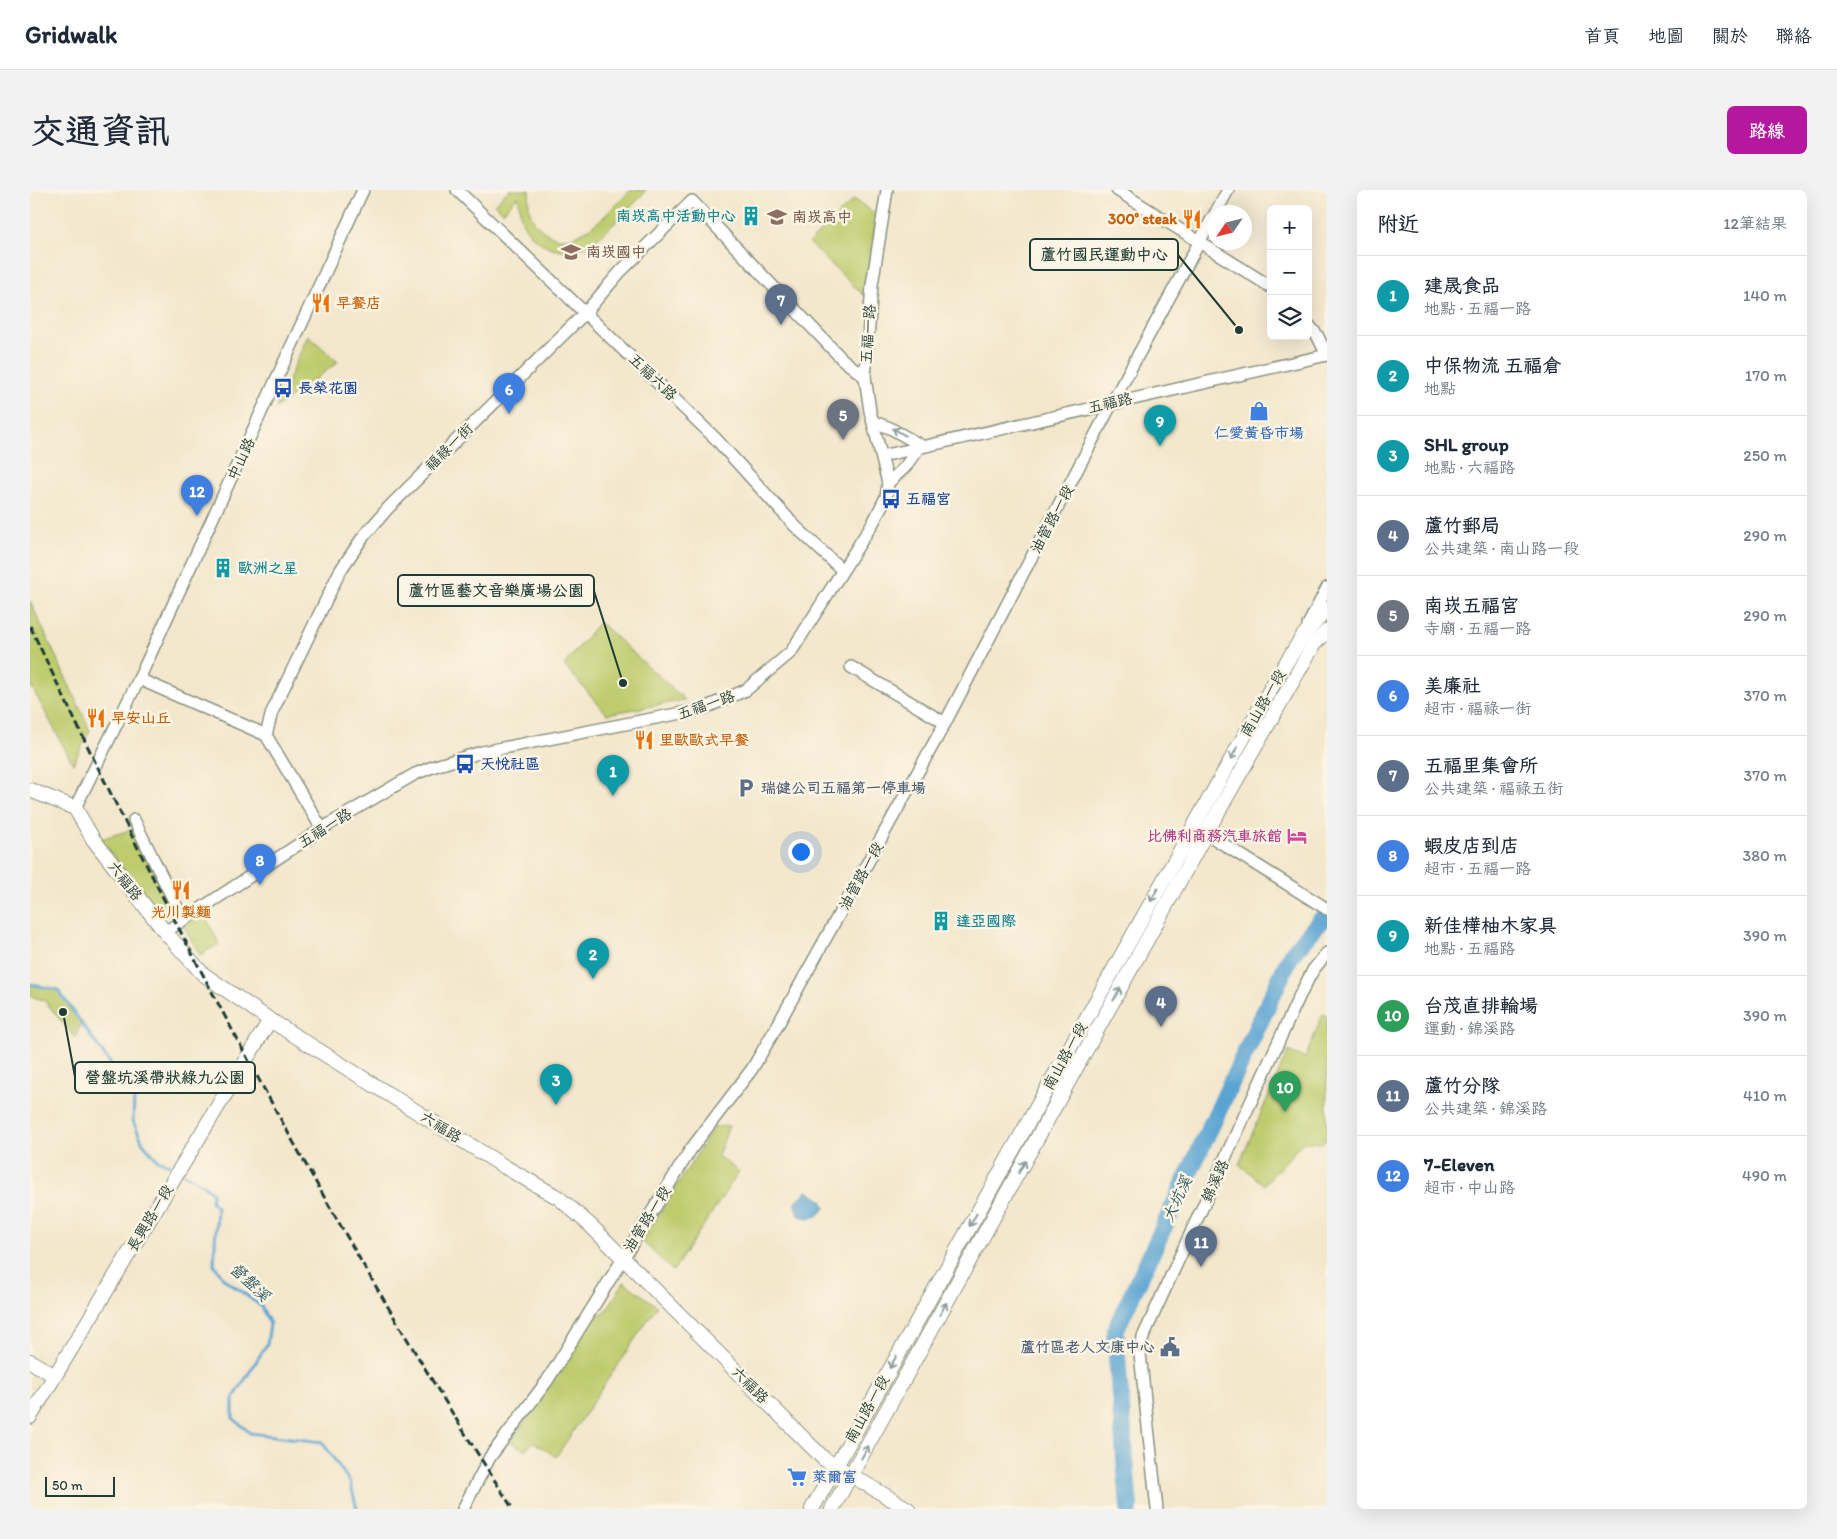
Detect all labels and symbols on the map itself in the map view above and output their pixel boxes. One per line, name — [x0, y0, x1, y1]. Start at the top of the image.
building icon: 南崁高中活動中心 — [740, 205, 762, 227]
north arrow — [1207, 205, 1252, 250]
school or university icon: 南崁高中 — [766, 206, 788, 228]
place label: 南崁高中活動中心 — [616, 207, 736, 225]
place label: 南崁高中 — [792, 208, 852, 226]
restaurant icon: 300° steak — [1181, 208, 1203, 230]
place label: 300° steak — [1108, 210, 1177, 228]
callout: 蘆竹國民運動中心 — [1030, 239, 1178, 270]
school or university icon: 南崁國中 — [560, 241, 582, 263]
place label: 南崁國中 — [586, 243, 646, 261]
text: 蘆竹國民運動中心 — [1040, 245, 1168, 264]
pin: 7 — [765, 284, 797, 325]
restaurant icon: 早餐店 — [310, 292, 332, 314]
place label: 早餐店 — [336, 294, 381, 312]
street label: 五福一路 — [857, 303, 879, 365]
street label: 五福六路 — [625, 350, 681, 404]
pin: 6 — [493, 373, 525, 414]
bus stop icon: 長榮花園 — [272, 377, 294, 399]
place label: 長榮花園 — [298, 379, 358, 397]
street label: 五福路 — [1086, 389, 1134, 417]
pin: 5 — [827, 399, 859, 440]
shop icon: 仁愛黃昏市場 — [1248, 400, 1270, 422]
pin: 9 — [1144, 405, 1176, 446]
street label: 福祿一街 — [421, 419, 477, 475]
place label: 仁愛黃昏市場 — [1214, 424, 1304, 442]
one-way arrow — [892, 427, 906, 437]
street label: 中山路 — [223, 435, 259, 483]
pin: 12 — [181, 475, 213, 516]
street label: 油管路一段 — [1026, 482, 1078, 556]
bus stop icon: 五福宮 — [880, 488, 902, 510]
place label: 五福宮 — [906, 490, 951, 508]
building icon: 歐洲之星 — [212, 557, 234, 579]
place label: 歐洲之星 — [238, 559, 298, 577]
callout: 蘆竹區藝文音樂廣場公園 — [398, 575, 594, 606]
text: 蘆竹區藝文音樂廣場公園 — [408, 581, 584, 600]
street label: 南山路一段 — [1236, 666, 1290, 740]
street label: 五福一路 — [675, 687, 737, 723]
restaurant icon: 早安山丘 — [85, 707, 107, 729]
place label: 早安山丘 — [111, 709, 171, 727]
restaurant icon: 里歐歐式早餐 — [633, 729, 655, 751]
place label: 里歐歐式早餐 — [659, 731, 749, 749]
one-way arrow — [1229, 746, 1239, 761]
bus stop icon: 天悅社區 — [454, 753, 476, 775]
place label: 天悅社區 — [480, 755, 540, 773]
pin: 1 — [597, 755, 629, 796]
parking icon: 瑞健公司五福第一停車場 — [735, 777, 757, 799]
place label: 瑞健公司五福第一停車場 — [761, 779, 926, 797]
street label: 五福一路 — [295, 804, 355, 852]
hotel icon: 比佛利商務汽車旅館 — [1286, 825, 1308, 847]
place label: 比佛利商務汽車旅館 — [1147, 827, 1282, 845]
your location — [788, 839, 814, 865]
street label: 油管路一段 — [835, 839, 887, 913]
pin: 8 — [244, 844, 276, 885]
street label: 六福路 — [104, 858, 146, 904]
restaurant icon: 光川製麵 — [170, 879, 192, 901]
one-way arrow — [1149, 887, 1159, 902]
place label: 光川製麵 — [151, 903, 211, 921]
building icon: 達亞國際 — [930, 910, 952, 932]
place label: 達亞國際 — [956, 912, 1016, 930]
pin: 2 — [577, 938, 609, 979]
pin: 4 — [1145, 986, 1177, 1027]
one-way arrow — [1113, 987, 1122, 1002]
street label: 南山路一段 — [1039, 1019, 1091, 1093]
callout: 營盤坑溪帶狀綠九公園 — [75, 1062, 255, 1093]
pin: 3 — [540, 1064, 572, 1105]
text: 營盤坑溪帶狀綠九公園 — [85, 1068, 245, 1087]
pin: 10 — [1269, 1071, 1301, 1112]
street label: 六福路 — [417, 1107, 465, 1147]
street label: 錦溪路 — [1197, 1157, 1233, 1205]
one-way arrow — [1017, 1160, 1027, 1175]
water label: 大坑溪 — [1158, 1172, 1196, 1225]
street label: 長興路一段 — [123, 1181, 177, 1255]
street label: 油管路一段 — [619, 1182, 675, 1256]
one-way arrow — [967, 1213, 977, 1227]
pin: 11 — [1185, 1226, 1217, 1267]
water label: 營盤溪 — [226, 1259, 275, 1306]
one-way arrow — [938, 1302, 948, 1317]
public building icon: 蘆竹區老人文康中心 — [1159, 1336, 1181, 1358]
place label: 蘆竹區老人文康中心 — [1020, 1338, 1155, 1356]
one-way arrow — [888, 1354, 898, 1369]
street label: 六福路 — [728, 1363, 772, 1407]
street label: 南山路一段 — [841, 1372, 893, 1446]
one-way arrow — [860, 1444, 870, 1459]
supermarket icon: 萊爾富 — [786, 1466, 808, 1488]
place label: 萊爾富 — [812, 1468, 857, 1486]
scale bar — [45, 1474, 115, 1497]

